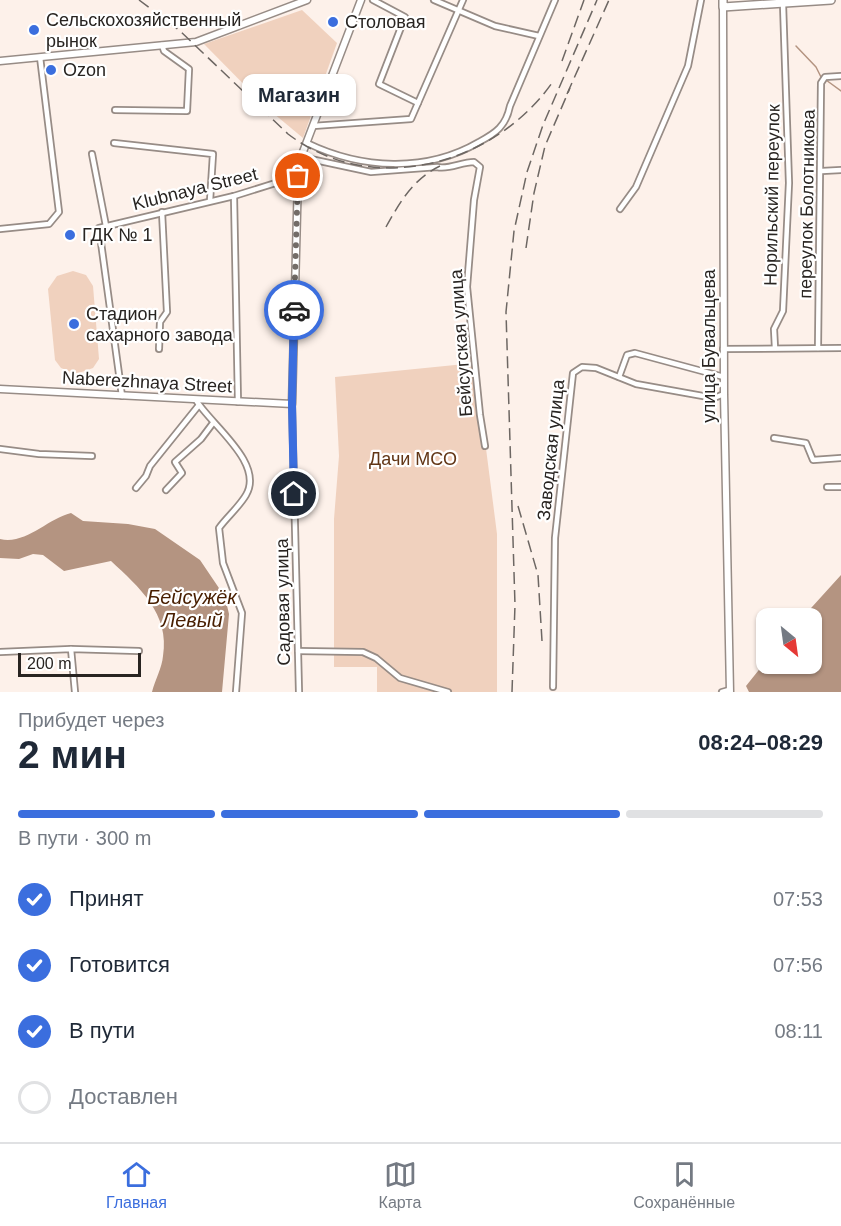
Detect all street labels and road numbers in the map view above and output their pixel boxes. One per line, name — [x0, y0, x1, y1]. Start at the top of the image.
street label: Норильский переулок — [760, 104, 784, 286]
street label: переулок Болотникова — [795, 108, 819, 299]
street label: Klubnaya Street — [130, 164, 260, 214]
street label: Бейсугская улица — [446, 268, 476, 417]
street label: улица Бувальцева — [699, 268, 719, 423]
street label: Naberezhnaya Street — [62, 368, 232, 396]
street label: Заводская улица — [534, 377, 568, 522]
street label: Садовая улица — [272, 537, 294, 666]

